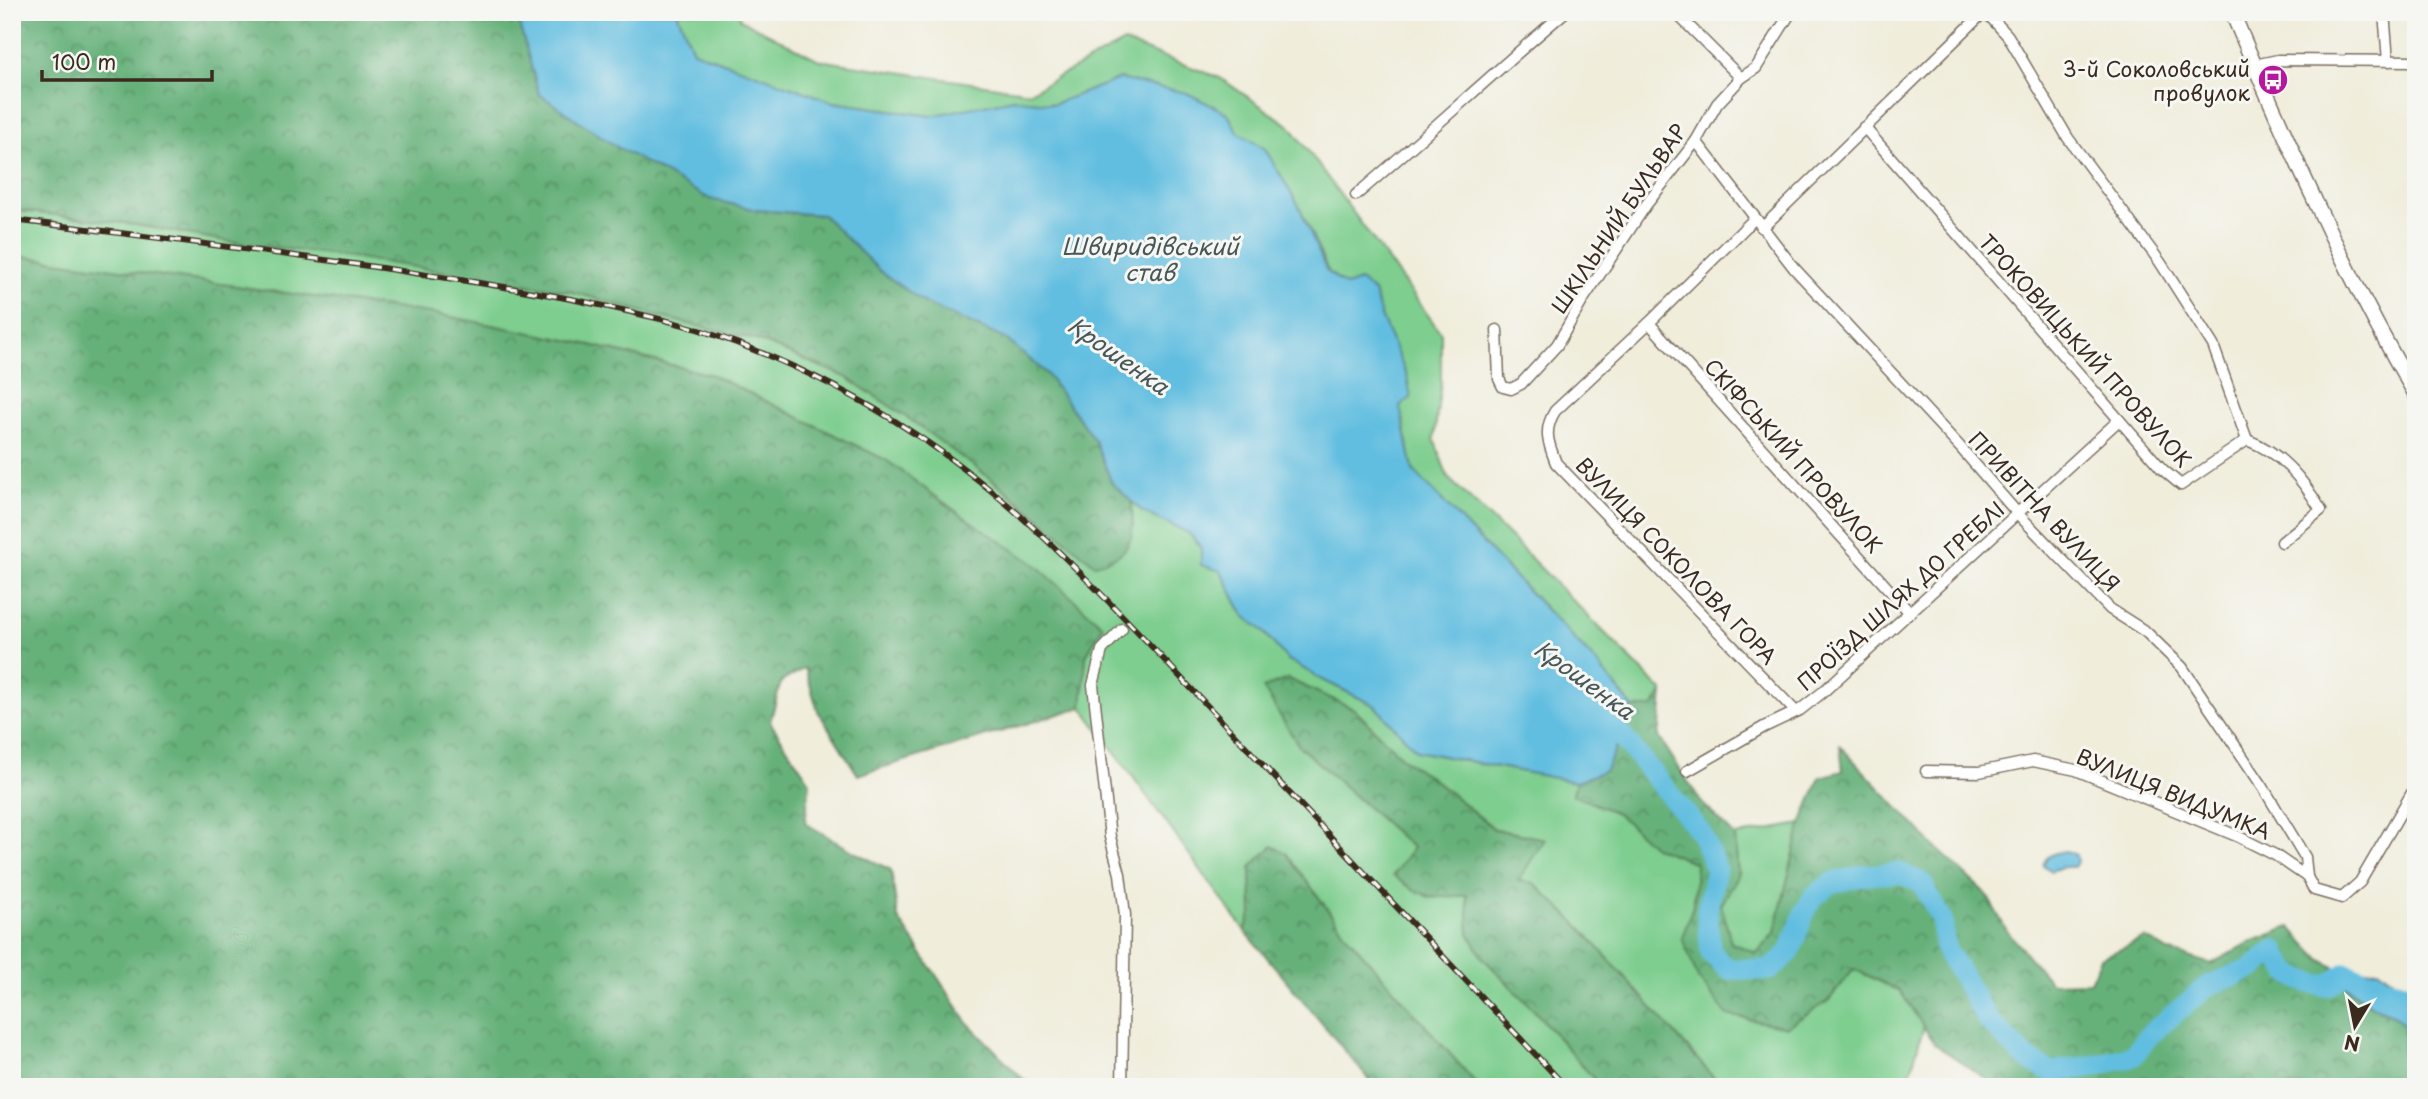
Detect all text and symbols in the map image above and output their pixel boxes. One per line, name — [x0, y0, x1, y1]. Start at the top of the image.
scale bar — [42, 38, 212, 82]
text: 100 m — [52, 45, 116, 77]
place label: 3-й Соколовський провулок — [2063, 52, 2251, 108]
bus stop icon: 3-й Соколовський провулок — [2256, 63, 2290, 97]
street label: ШКІЛЬНИЙ БУЛЬВАР — [1542, 117, 1694, 319]
street label: ТРОКОВИЦЬКИЙ ПРОВУЛОК — [1972, 226, 2200, 474]
water label: Швиридівський став — [1062, 228, 1242, 289]
water label: Крошенка — [1061, 307, 1177, 403]
street label: СКІФСЬКИЙ ПРОВУЛОК — [1698, 350, 1890, 560]
street label: ПРИВІТНА ВУЛИЦЯ — [1962, 424, 2128, 598]
street label: ВУЛИЦЯ СОКОЛОВА ГОРА — [1569, 449, 1785, 671]
street label: ПРОЇЗД ШЛЯХ ДО ГРЕБЛІ — [1789, 493, 2011, 697]
water label: Крошенка — [1528, 631, 1643, 728]
street label: ВУЛИЦЯ ВИДУМКА — [2072, 739, 2276, 847]
north arrow — [2320, 990, 2390, 1060]
text: N — [2342, 1029, 2362, 1059]

